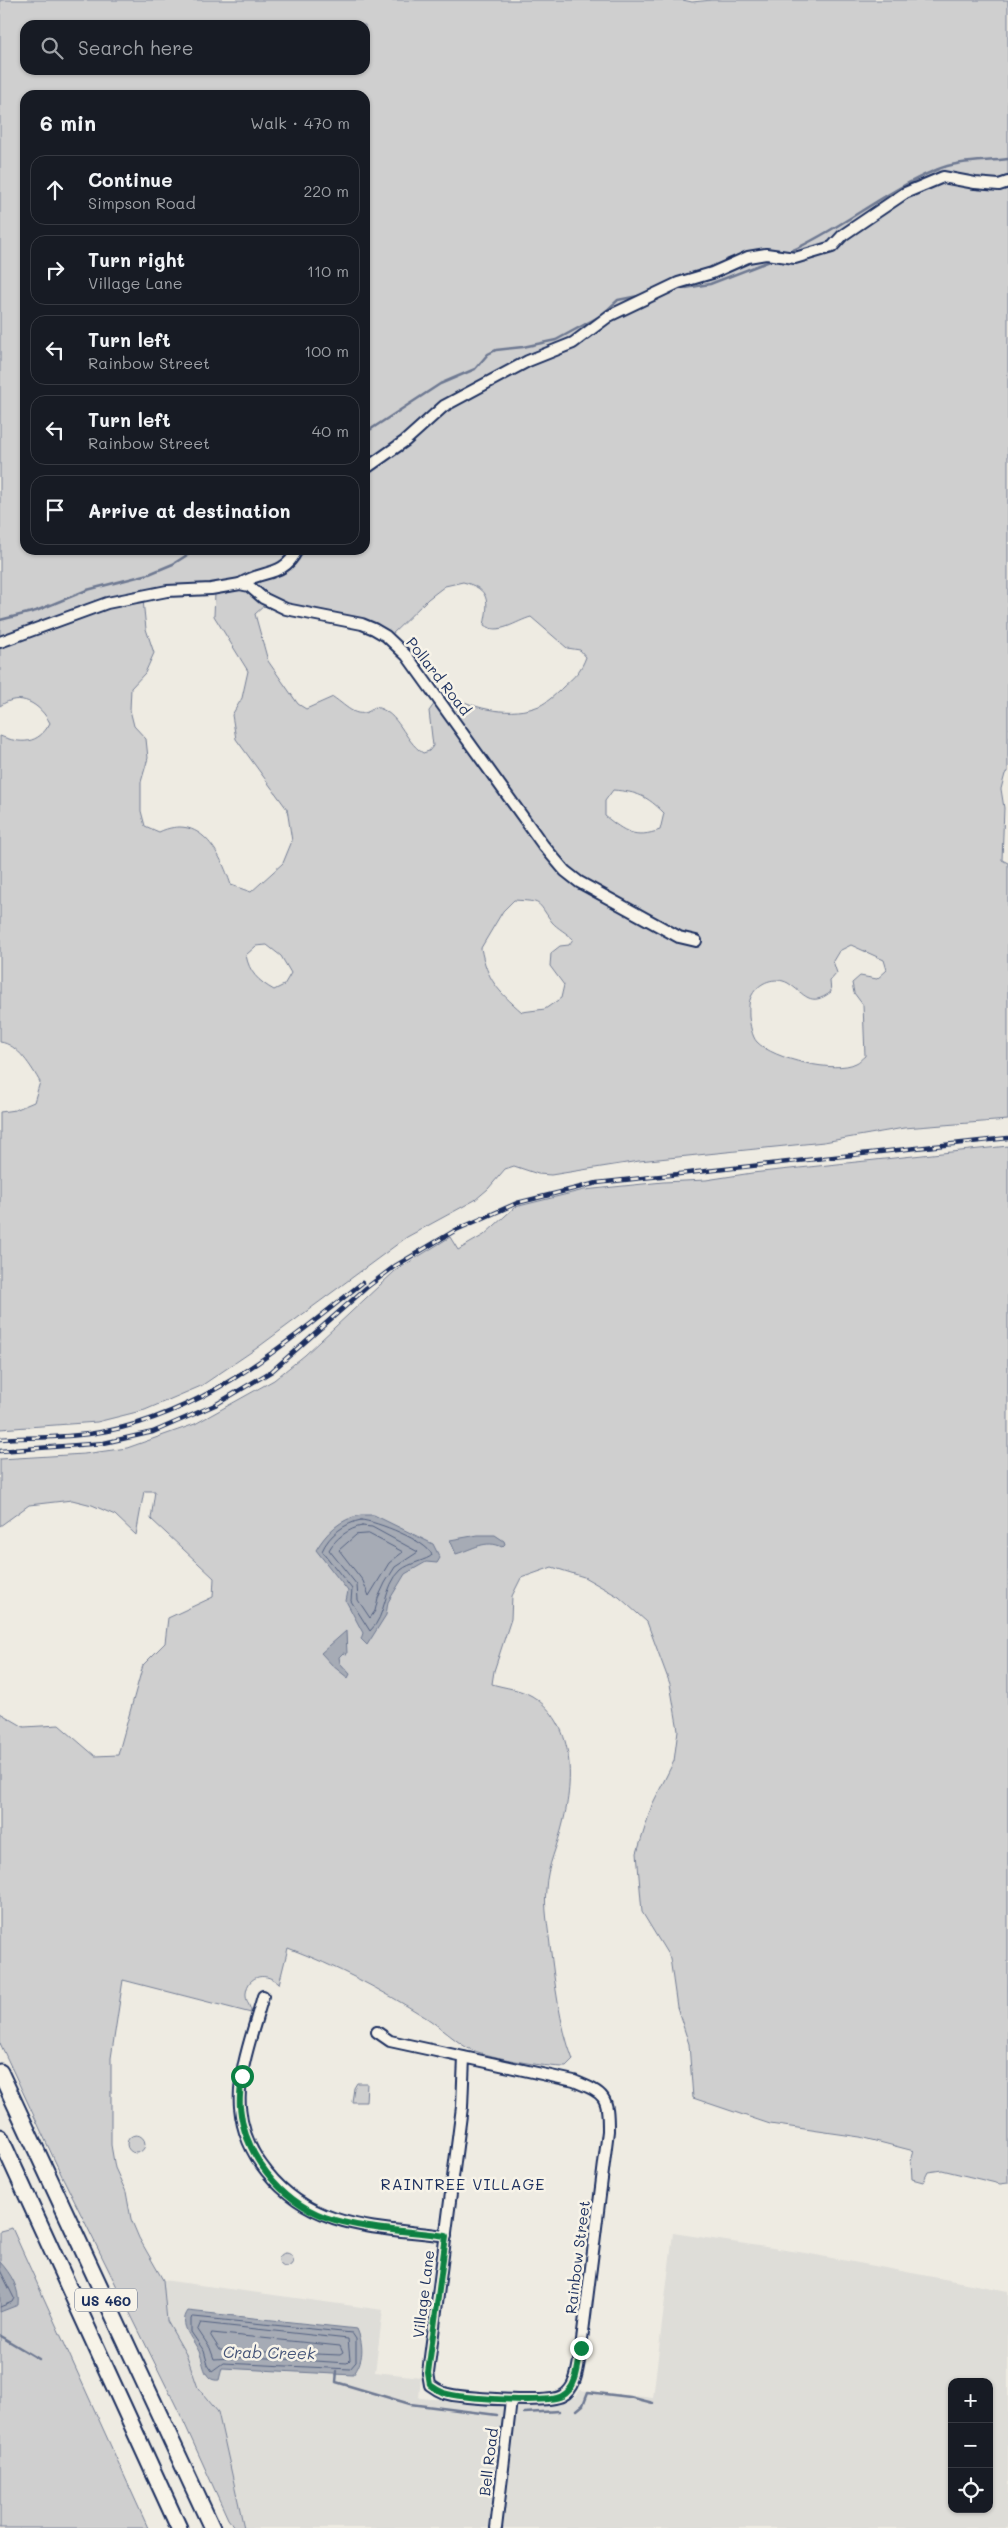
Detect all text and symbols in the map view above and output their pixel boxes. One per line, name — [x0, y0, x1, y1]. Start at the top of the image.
search box — [20, 20, 370, 75]
icon: search — [38, 34, 66, 62]
text: Search here — [78, 35, 194, 60]
text: 6 min — [40, 109, 96, 136]
text: Walk · 470 m — [250, 112, 350, 133]
text: Continue — [88, 167, 173, 192]
icon: ahead — [41, 176, 69, 204]
text: 220 m — [303, 180, 349, 201]
text: Simpson Road — [88, 192, 196, 213]
text: Turn right — [88, 247, 185, 272]
icon: right — [41, 256, 69, 284]
text: 110 m — [307, 260, 349, 281]
text: Village Lane — [88, 272, 183, 293]
text: Turn left — [88, 327, 171, 352]
icon: left — [41, 336, 69, 364]
text: 100 m — [304, 340, 349, 361]
text: Rainbow Street — [88, 352, 210, 373]
text: Turn left — [88, 407, 171, 432]
icon: left — [41, 416, 69, 444]
text: 40 m — [312, 420, 349, 441]
text: Rainbow Street — [88, 432, 210, 453]
icon: arrive — [41, 496, 69, 524]
text: Arrive at destination — [88, 498, 291, 523]
street label: Pollard Road — [402, 633, 476, 719]
route start — [231, 2065, 254, 2088]
district label: RAINTREE VILLAGE — [381, 2173, 546, 2194]
street label: Rainbow Street — [560, 2199, 594, 2315]
street label: Village Lane — [408, 2249, 438, 2339]
road number: US 460 — [75, 2288, 137, 2312]
route end — [570, 2337, 593, 2360]
water label: Crab Creek — [223, 2341, 316, 2363]
map controls — [948, 2378, 993, 2513]
button: + — [948, 2378, 993, 2423]
button: − — [948, 2423, 993, 2468]
street label: Bell Road — [474, 2427, 502, 2497]
button: locate — [948, 2468, 993, 2513]

